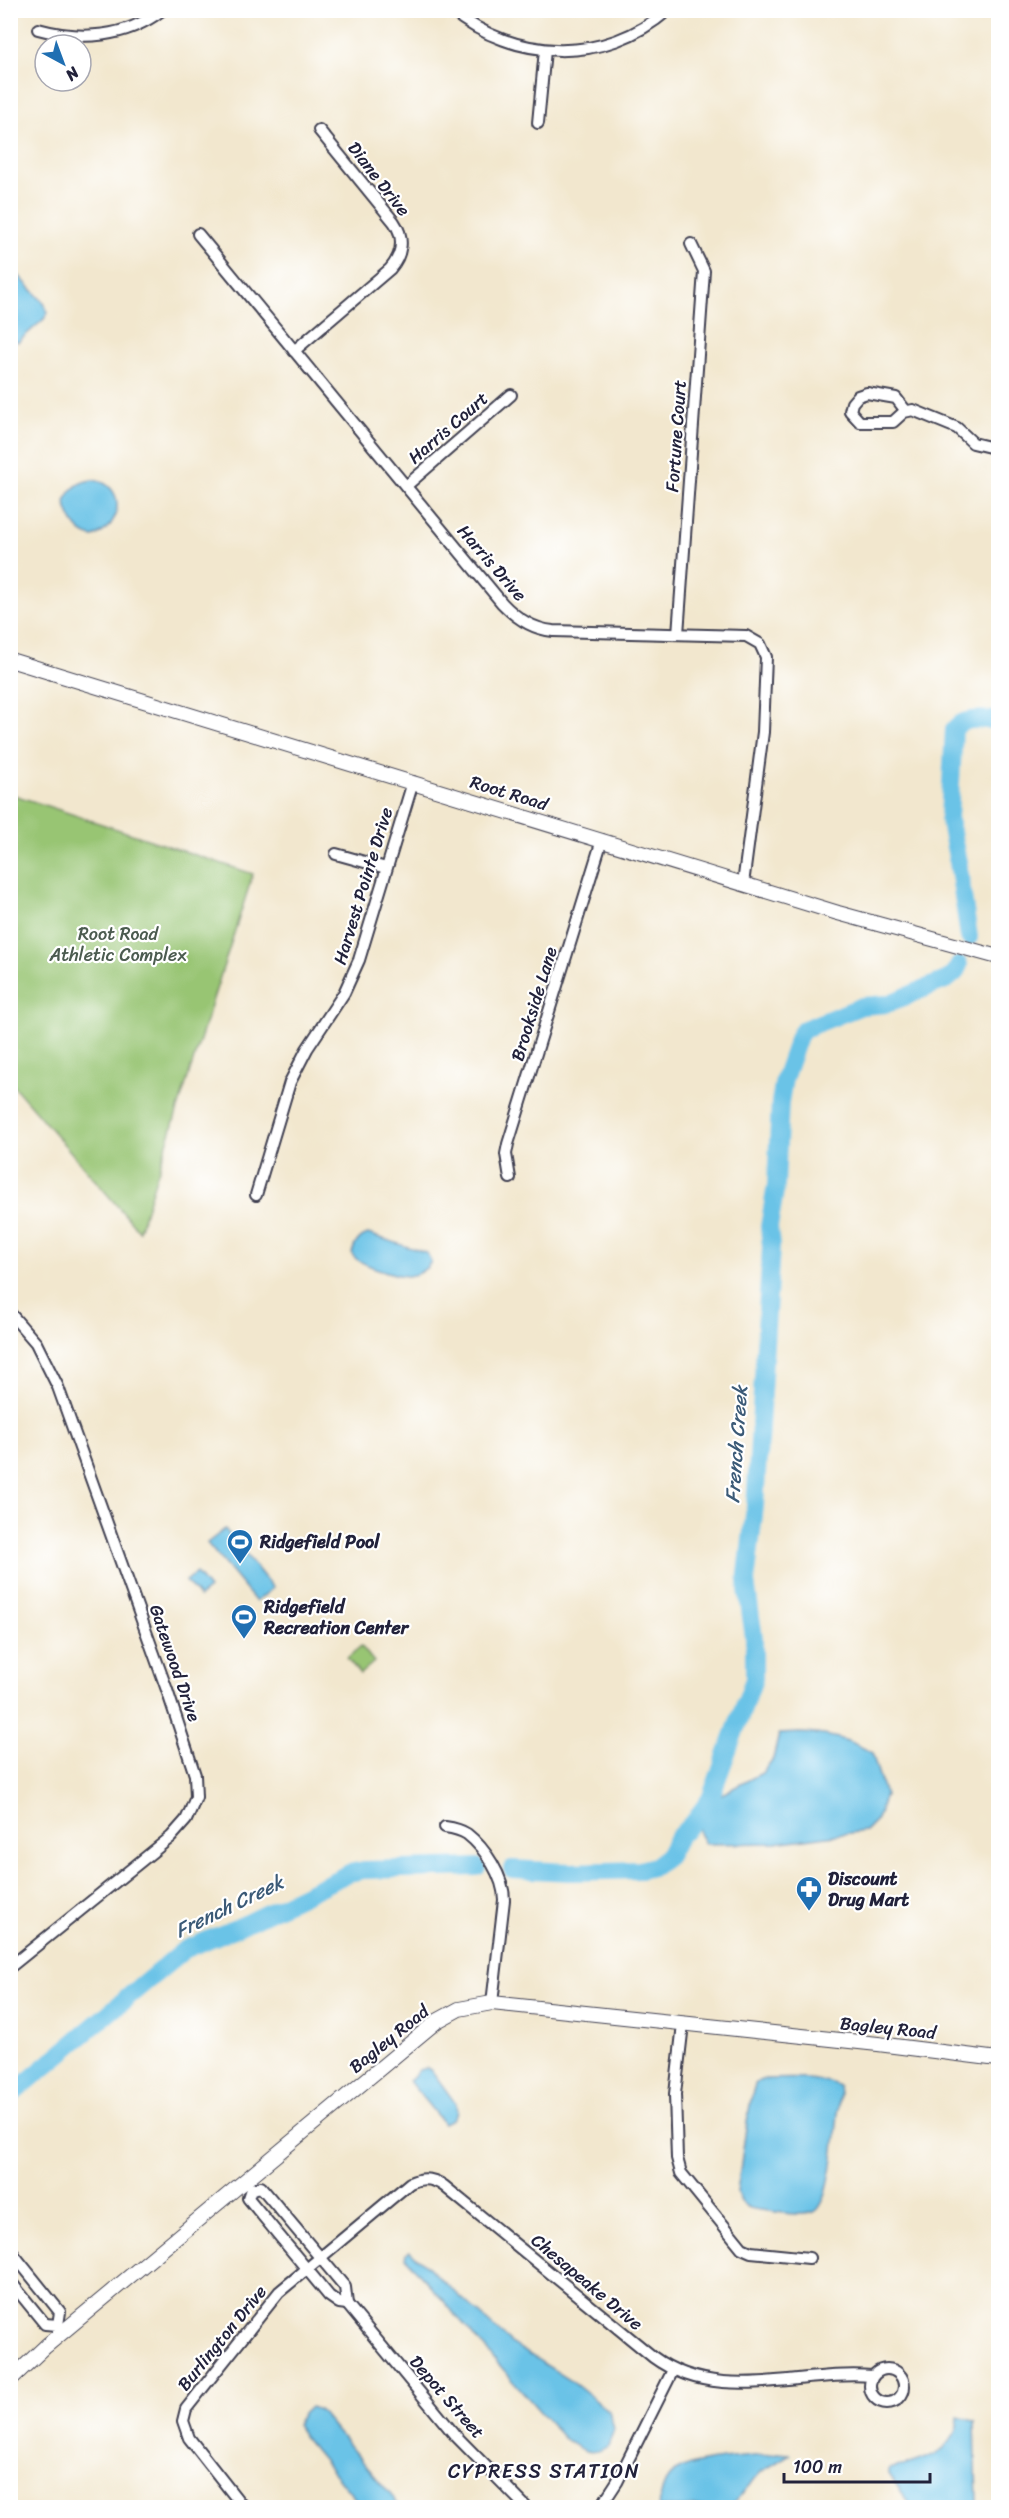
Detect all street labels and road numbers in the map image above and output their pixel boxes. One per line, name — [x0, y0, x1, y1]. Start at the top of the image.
street label: Diane Drive — [339, 134, 419, 224]
street label: Fortune Court — [656, 379, 696, 493]
street label: Harris Court — [400, 383, 496, 472]
street label: Harris Drive — [449, 517, 535, 609]
street label: Root Road — [466, 766, 553, 820]
street label: Harvest Pointe Drive — [324, 803, 402, 969]
street label: Brookside Lane — [501, 943, 567, 1065]
street label: Gatewood Drive — [140, 1600, 210, 1726]
street label: Bagley Road — [342, 1995, 438, 2082]
street label: Bagley Road — [839, 2007, 939, 2049]
street label: Chesapeake Drive — [524, 2225, 650, 2339]
street label: Burlington Drive — [169, 2278, 275, 2398]
street label: Depot Street — [401, 2348, 493, 2446]

